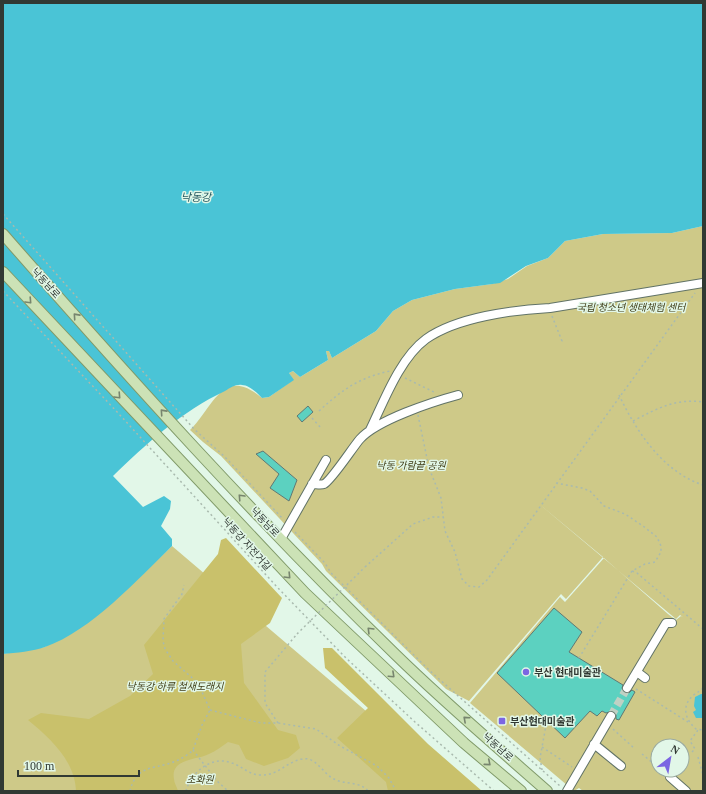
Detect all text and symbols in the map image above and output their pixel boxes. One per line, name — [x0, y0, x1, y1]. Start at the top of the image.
water label: 낙동강 — [181, 191, 213, 203]
street label: 낙동남로 — [30, 266, 62, 300]
one-way arrow — [24, 296, 31, 303]
park label: 국립 청소년 생태체험 센터 — [577, 302, 687, 313]
one-way arrow — [73, 313, 81, 321]
one-way arrow — [113, 391, 120, 398]
one-way arrow — [161, 410, 168, 417]
park label: 낙동 가람끝 공원 — [376, 460, 446, 471]
one-way arrow — [239, 494, 246, 501]
street label: 낙동남로 — [248, 505, 282, 539]
street label: 낙동강 자전거길 — [221, 515, 273, 573]
one-way arrow — [283, 571, 291, 579]
one-way arrow — [368, 627, 375, 635]
place label: 부산 현대미술관 — [534, 666, 601, 678]
marker: 부산 현대미술관 — [521, 667, 531, 677]
one-way arrow — [387, 670, 395, 678]
park label: 낙동강 하류 철새도래지 — [127, 681, 224, 692]
place label: 부산현대미술관 — [510, 715, 574, 727]
one-way arrow — [463, 716, 470, 723]
marker: 부산현대미술관 — [497, 716, 507, 726]
street label: 낙동남로 — [481, 731, 515, 763]
north arrow — [650, 738, 690, 778]
text: N — [669, 742, 682, 757]
scale bar — [18, 752, 139, 778]
text: 100 m — [24, 759, 55, 773]
one-way arrow — [483, 759, 490, 766]
park label: 초화원 — [186, 774, 215, 785]

